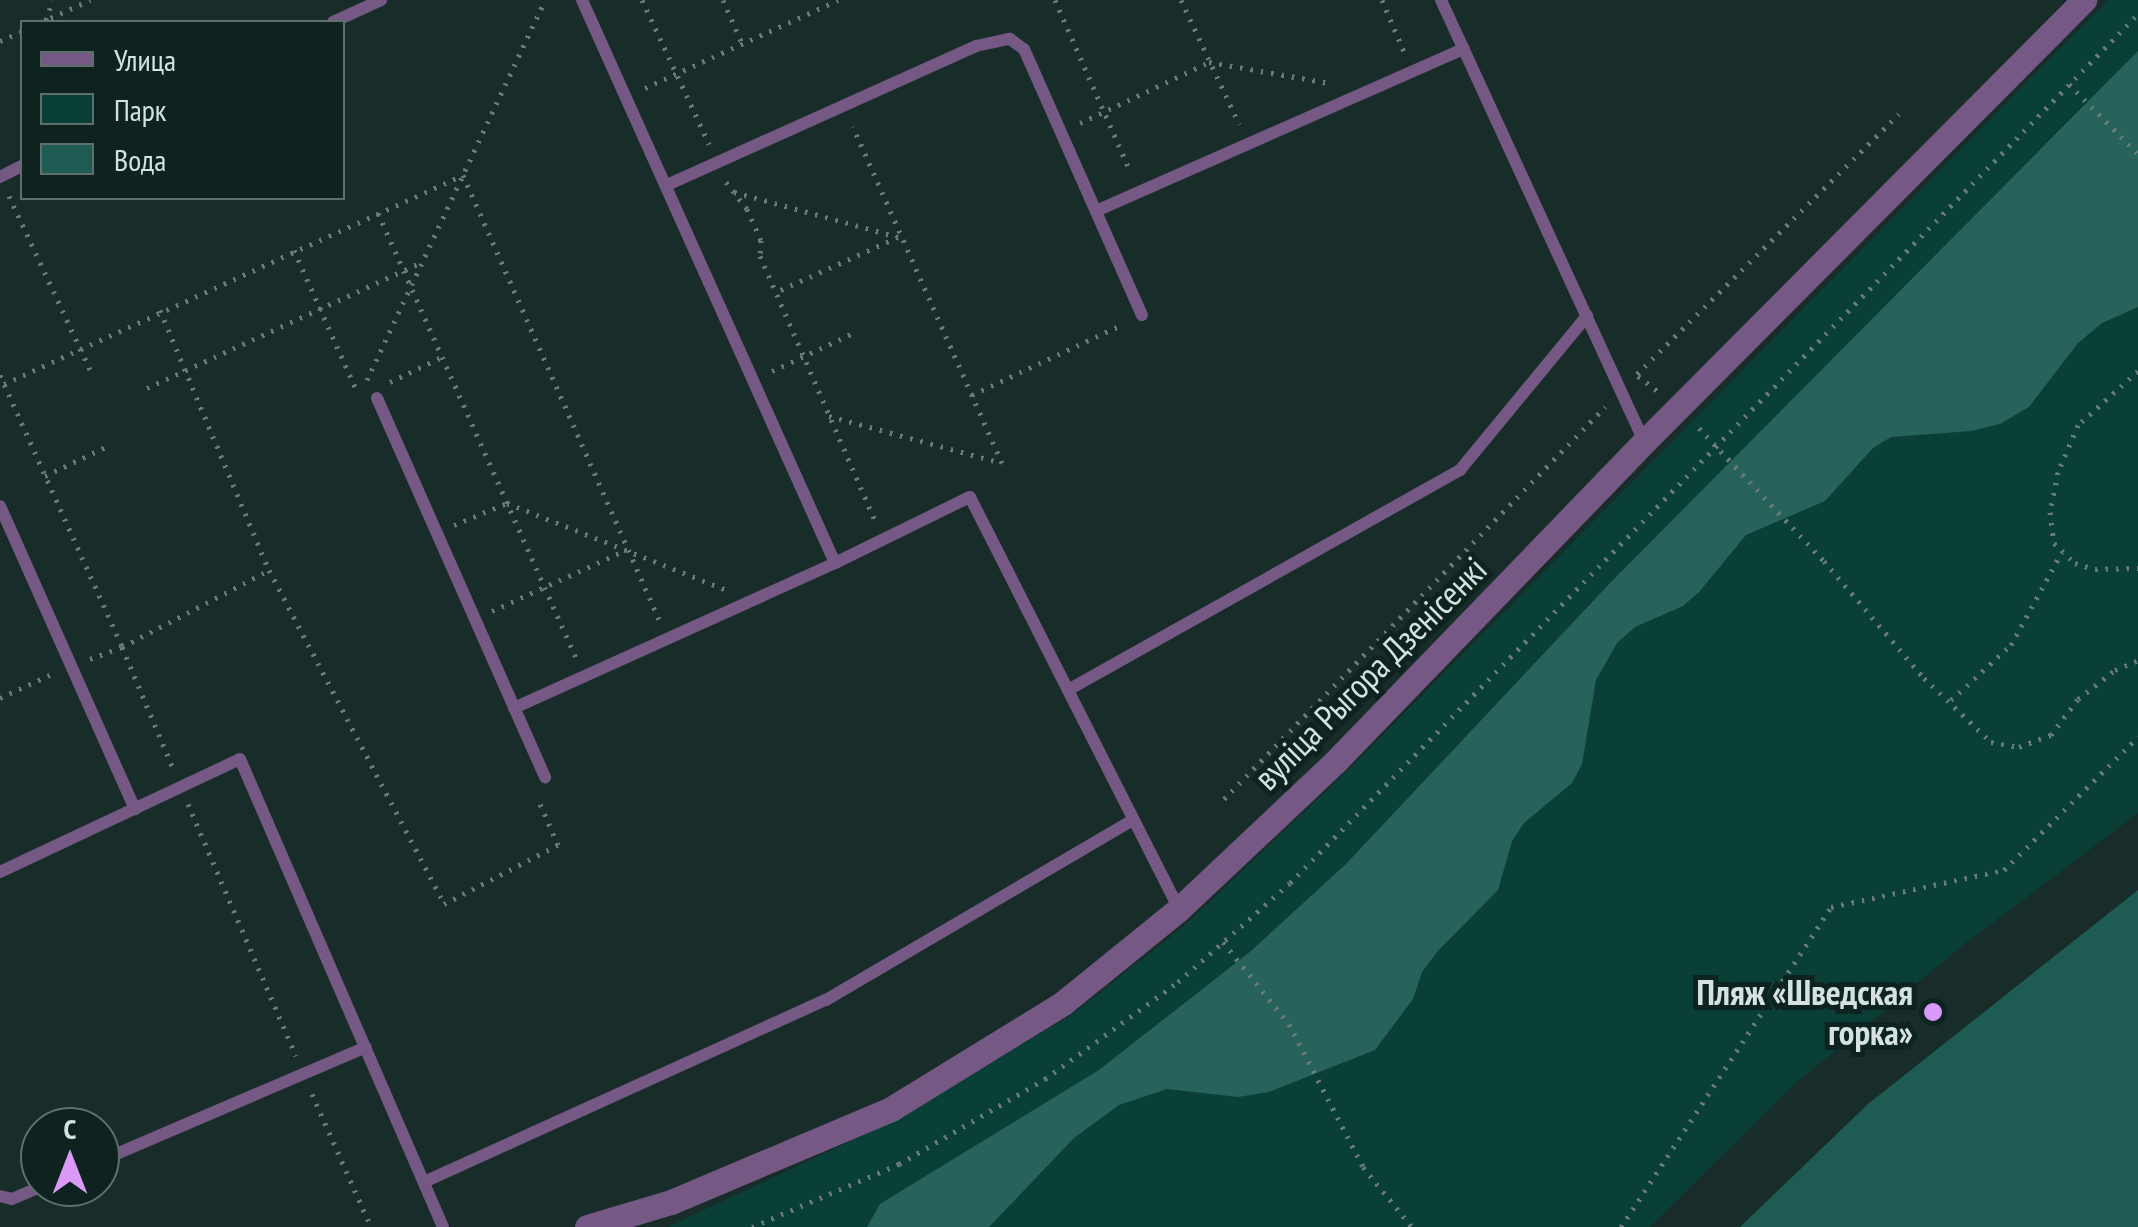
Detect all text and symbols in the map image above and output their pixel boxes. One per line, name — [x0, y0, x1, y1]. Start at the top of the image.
legend — [20, 20, 345, 200]
text: Улица — [114, 40, 176, 79]
text: Парк — [114, 90, 166, 129]
text: Вода — [114, 140, 166, 179]
street label: вуліца Рыгора Дзенісенкі — [1245, 548, 1495, 798]
place label: Пляж «Шведская горка» — [1697, 971, 1913, 1053]
marker: Пляж «Шведская горка» — [1922, 1001, 1944, 1023]
north arrow — [20, 1107, 120, 1207]
text: С — [64, 1110, 76, 1147]

